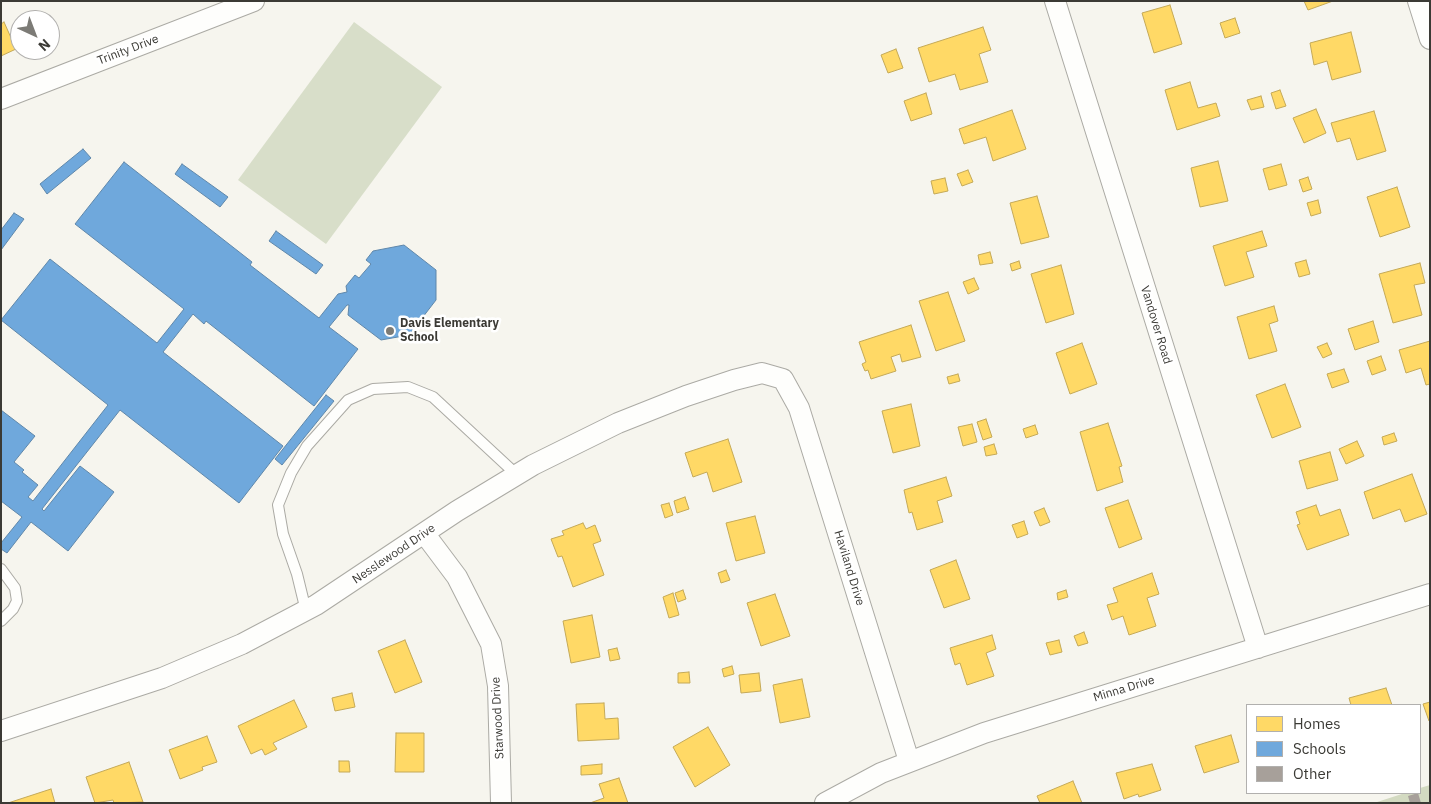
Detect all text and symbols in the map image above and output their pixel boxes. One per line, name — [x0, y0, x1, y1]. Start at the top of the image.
north arrow — [10, 10, 60, 60]
street label: Trinity Drive — [95, 32, 161, 68]
text: N — [35, 35, 54, 55]
street label: Vandover Road — [1137, 284, 1175, 366]
place label: Davis Elementary School — [400, 317, 499, 345]
marker: Davis Elementary School — [384, 325, 396, 337]
street label: Nesslewood Drive — [350, 521, 438, 587]
street label: Haviland Drive — [831, 529, 867, 607]
street label: Minna Drive — [1092, 673, 1156, 705]
street label: Starwood Drive — [489, 677, 507, 759]
legend — [1246, 704, 1421, 794]
text: Homes — [1293, 714, 1341, 733]
text: Schools — [1293, 739, 1346, 758]
text: Other — [1293, 764, 1331, 783]

